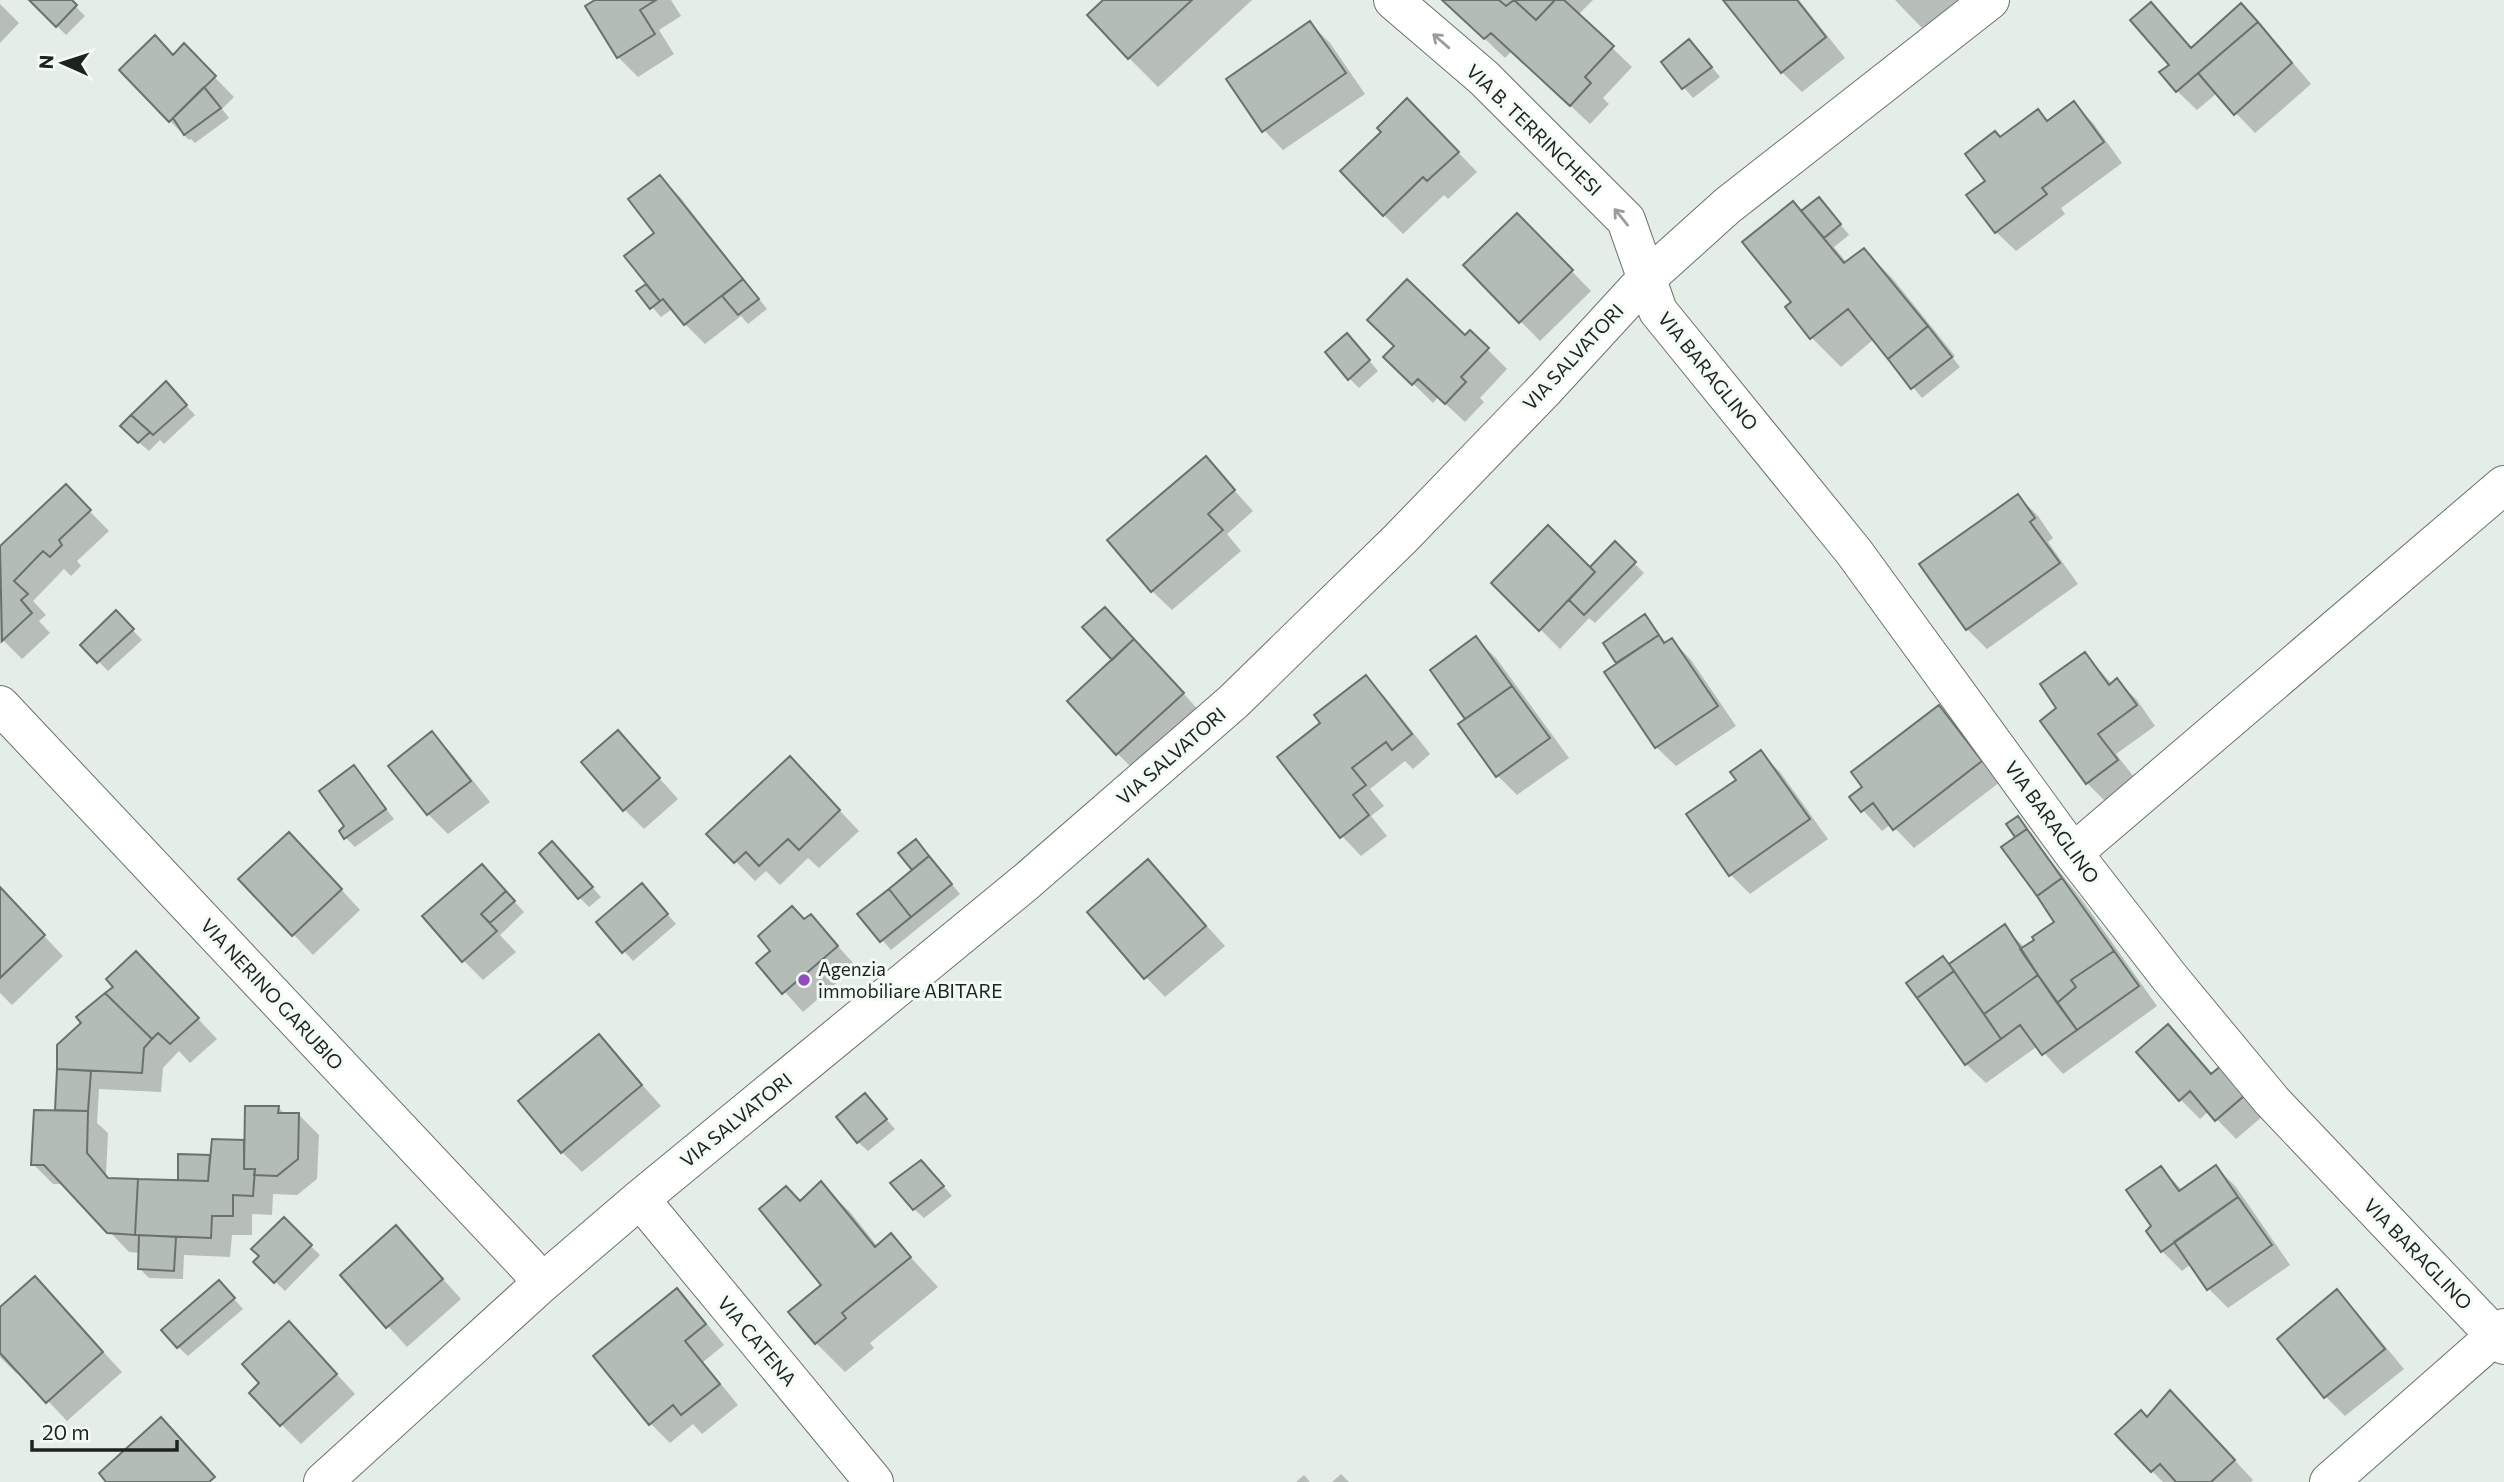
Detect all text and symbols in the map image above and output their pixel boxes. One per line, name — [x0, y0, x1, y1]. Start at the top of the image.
north arrow — [28, 28, 98, 98]
one-way arrow — [1432, 33, 1450, 49]
text: N — [34, 54, 57, 70]
street label: VIA B. TERRINCHESI — [1462, 59, 1607, 200]
one-way arrow — [1613, 208, 1628, 226]
street label: VIA SALVATORI — [1518, 299, 1628, 415]
street label: VIA BARAGLINO — [1654, 307, 1763, 435]
street label: VIA SALVATORI — [1111, 702, 1230, 809]
street label: VIA BARAGLINO — [2000, 756, 2105, 887]
street label: VIA NERINO GARUBIO — [196, 913, 349, 1074]
place label: Agenzia immobiliare ABITARE — [818, 957, 1002, 1002]
marker: Agenzia immobiliare ABITARE — [796, 972, 812, 988]
street label: VIA SALVATORI — [675, 1068, 796, 1172]
street label: VIA BARAGLINO — [2359, 1193, 2477, 1314]
street label: VIA CATENA — [713, 1291, 802, 1390]
scale bar — [32, 1408, 177, 1452]
text: 20 m — [42, 1419, 90, 1444]

